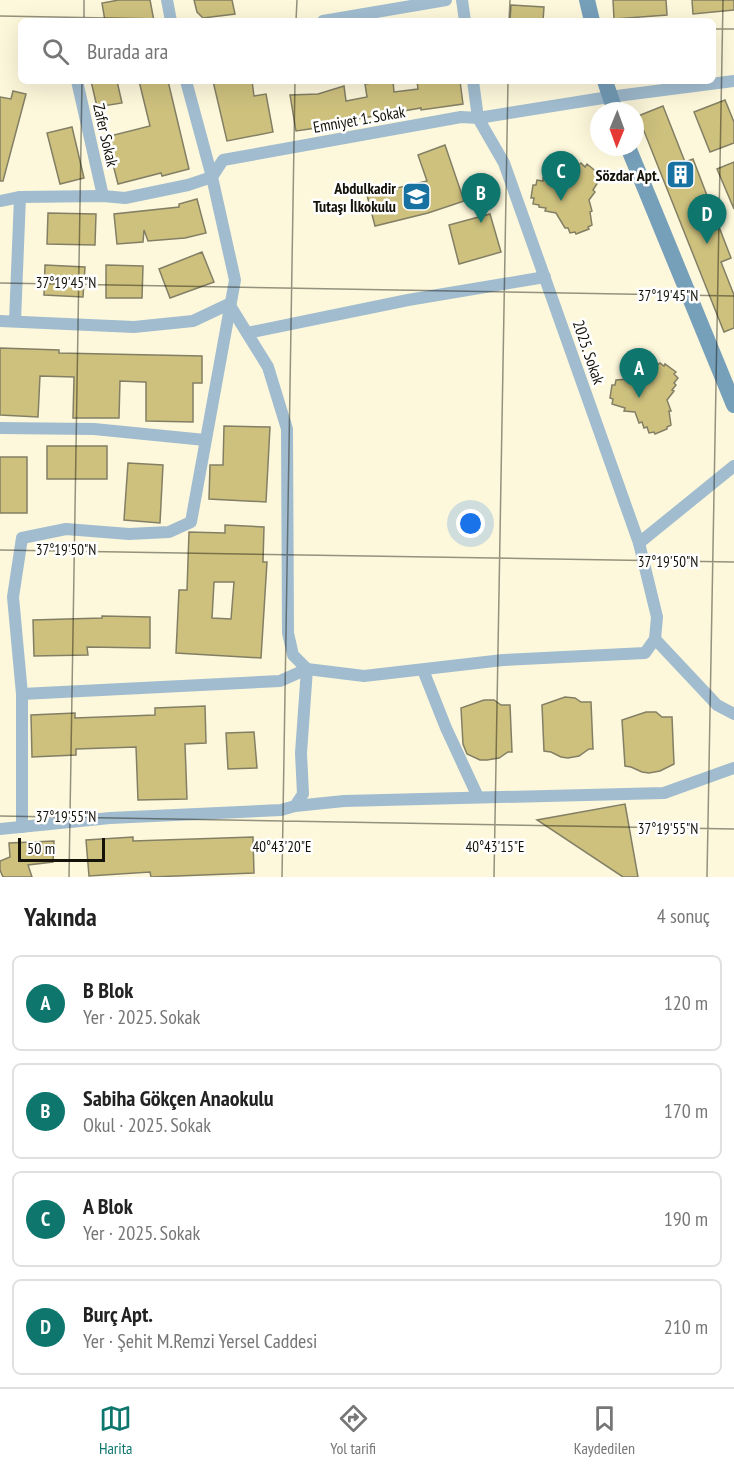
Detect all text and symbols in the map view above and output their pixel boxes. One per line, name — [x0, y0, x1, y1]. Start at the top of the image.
search box — [18, 18, 716, 84]
icon: search — [39, 35, 72, 68]
text: Burada ara — [87, 37, 168, 65]
street label: Emniyet 1. Sokak — [311, 101, 407, 137]
street label: Zafer Sokak — [89, 102, 123, 169]
north arrow — [590, 102, 644, 156]
pin: C — [542, 152, 580, 201]
building icon: Sözdar Apt. — [665, 159, 697, 191]
place label: Sözdar Apt. — [595, 165, 660, 185]
pin: B — [462, 174, 500, 223]
place label: Abdulkadir Tutaşı İlkokulu — [313, 178, 396, 216]
school or university icon: Abdulkadir Tutaşı İlkokulu — [401, 181, 433, 213]
pin: D — [688, 194, 726, 244]
text: 37°19'45"N — [36, 273, 96, 292]
text: 37°19'45"N — [638, 286, 698, 305]
street label: 2025. Sokak — [569, 317, 610, 387]
pin: A — [620, 348, 658, 398]
your location — [456, 509, 485, 538]
text: 37°19'50"N — [36, 540, 96, 559]
text: 37°19'50"N — [638, 552, 698, 571]
text: 37°19'55"N — [36, 807, 96, 826]
text: 37°19'55"N — [638, 819, 698, 838]
scale bar — [18, 835, 105, 862]
text: 40°43'20"E — [252, 837, 312, 856]
text: 40°43'15"E — [465, 837, 525, 856]
text: 50 m — [27, 838, 55, 858]
text: Yakında — [24, 900, 97, 933]
text: 4 sonuç — [657, 903, 710, 929]
text: B Blok — [83, 976, 133, 1004]
text: A — [40, 990, 51, 1016]
text: 120 m — [664, 990, 708, 1016]
text: Yer · 2025. Sokak — [83, 1004, 200, 1030]
text: Sabiha Gökçen Anaokulu — [83, 1084, 274, 1112]
text: B — [41, 1098, 50, 1124]
text: 170 m — [664, 1098, 708, 1124]
text: Okul · 2025. Sokak — [83, 1112, 211, 1138]
text: A Blok — [83, 1192, 133, 1220]
text: C — [41, 1206, 50, 1232]
text: 190 m — [664, 1206, 708, 1232]
text: Yer · 2025. Sokak — [83, 1220, 200, 1246]
text: Burç Apt. — [83, 1300, 153, 1328]
text: D — [40, 1314, 51, 1340]
text: 210 m — [664, 1314, 708, 1340]
text: Yer · Şehit M.Remzi Yersel Caddesi — [83, 1328, 317, 1354]
tab: Harita — [99, 1402, 133, 1458]
tab: Yol tarifi — [330, 1402, 376, 1458]
tab: Kaydedilen — [574, 1402, 635, 1458]

